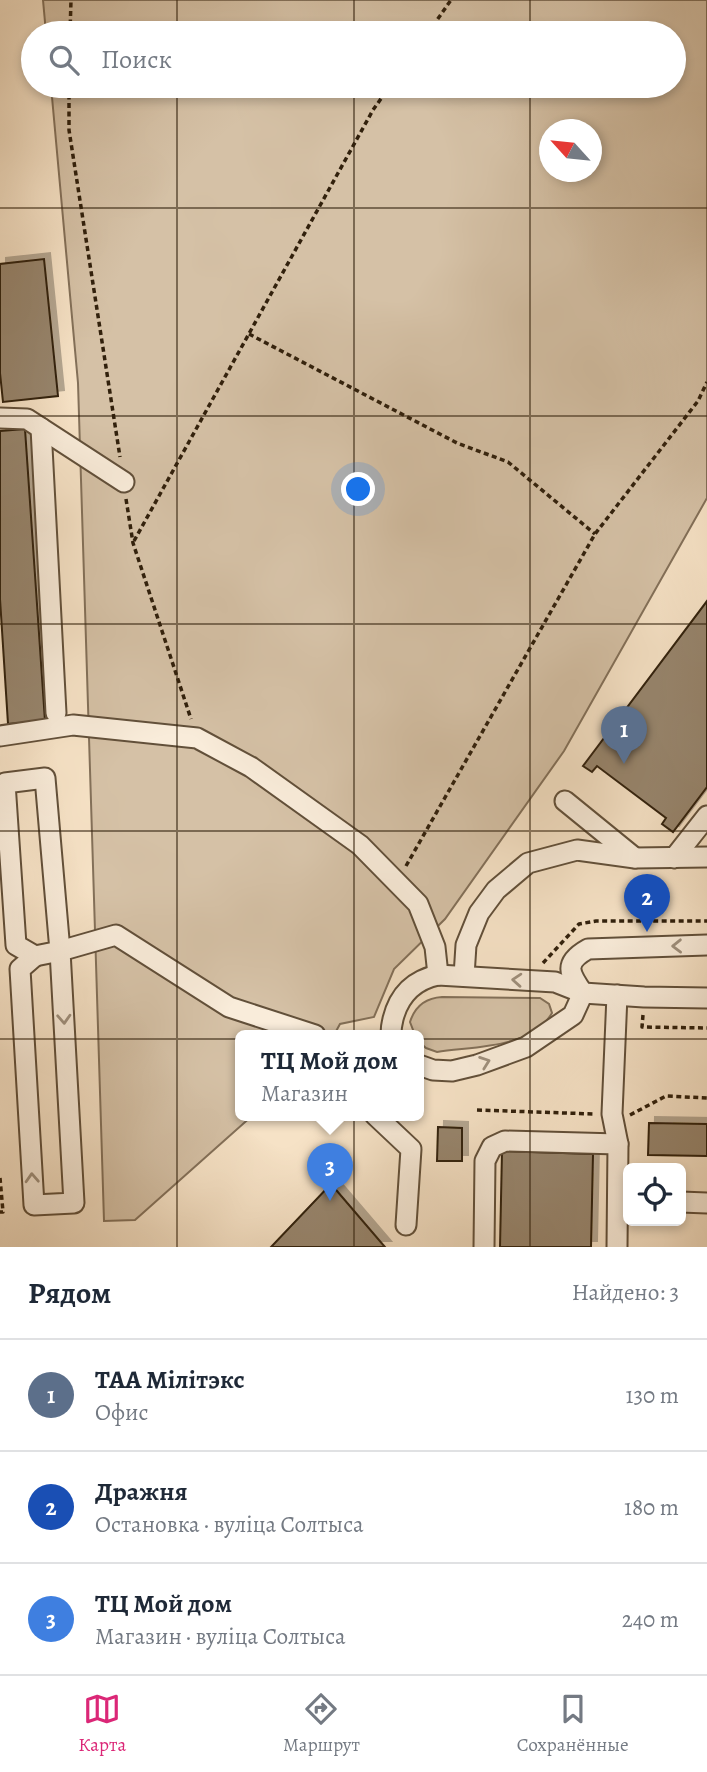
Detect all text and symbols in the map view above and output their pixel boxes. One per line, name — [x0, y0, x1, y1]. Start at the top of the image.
search box — [21, 21, 686, 98]
icon: search — [45, 41, 83, 79]
text: Поиск — [101, 42, 172, 77]
north arrow — [539, 119, 602, 182]
your location — [341, 472, 375, 506]
pin: 1 — [601, 706, 647, 764]
pin: 2 — [624, 874, 670, 932]
one-way arrow — [671, 938, 682, 954]
one-way arrow — [511, 972, 522, 987]
one-way arrow — [57, 1014, 72, 1025]
popup — [235, 1030, 424, 1121]
text: ТЦ Мой дом — [261, 1043, 398, 1078]
one-way arrow — [479, 1056, 491, 1070]
text: Магазин — [261, 1078, 348, 1109]
pin: 3 — [307, 1143, 353, 1201]
map controls — [623, 1163, 686, 1226]
button: locate — [623, 1163, 686, 1226]
one-way arrow — [25, 1172, 40, 1183]
text: Рядом — [28, 1273, 111, 1313]
text: Найдено: 3 — [572, 1277, 679, 1308]
text: ТАА Мілітэкс — [95, 1362, 245, 1397]
text: 1 — [47, 1380, 55, 1411]
text: 130 m — [626, 1380, 679, 1411]
text: Офис — [95, 1397, 148, 1428]
text: Дражня — [95, 1474, 188, 1509]
text: 2 — [45, 1492, 57, 1523]
text: 180 m — [624, 1492, 679, 1523]
text: Остановка · вуліца Солтыса — [95, 1509, 363, 1540]
text: ТЦ Мой дом — [95, 1586, 232, 1621]
text: 3 — [46, 1604, 56, 1635]
text: 240 m — [622, 1604, 679, 1635]
text: Магазин · вуліца Солтыса — [95, 1621, 346, 1652]
tab: Карта — [78, 1690, 126, 1758]
tab: Маршрут — [283, 1690, 360, 1758]
tab: Сохранённые — [517, 1690, 629, 1758]

